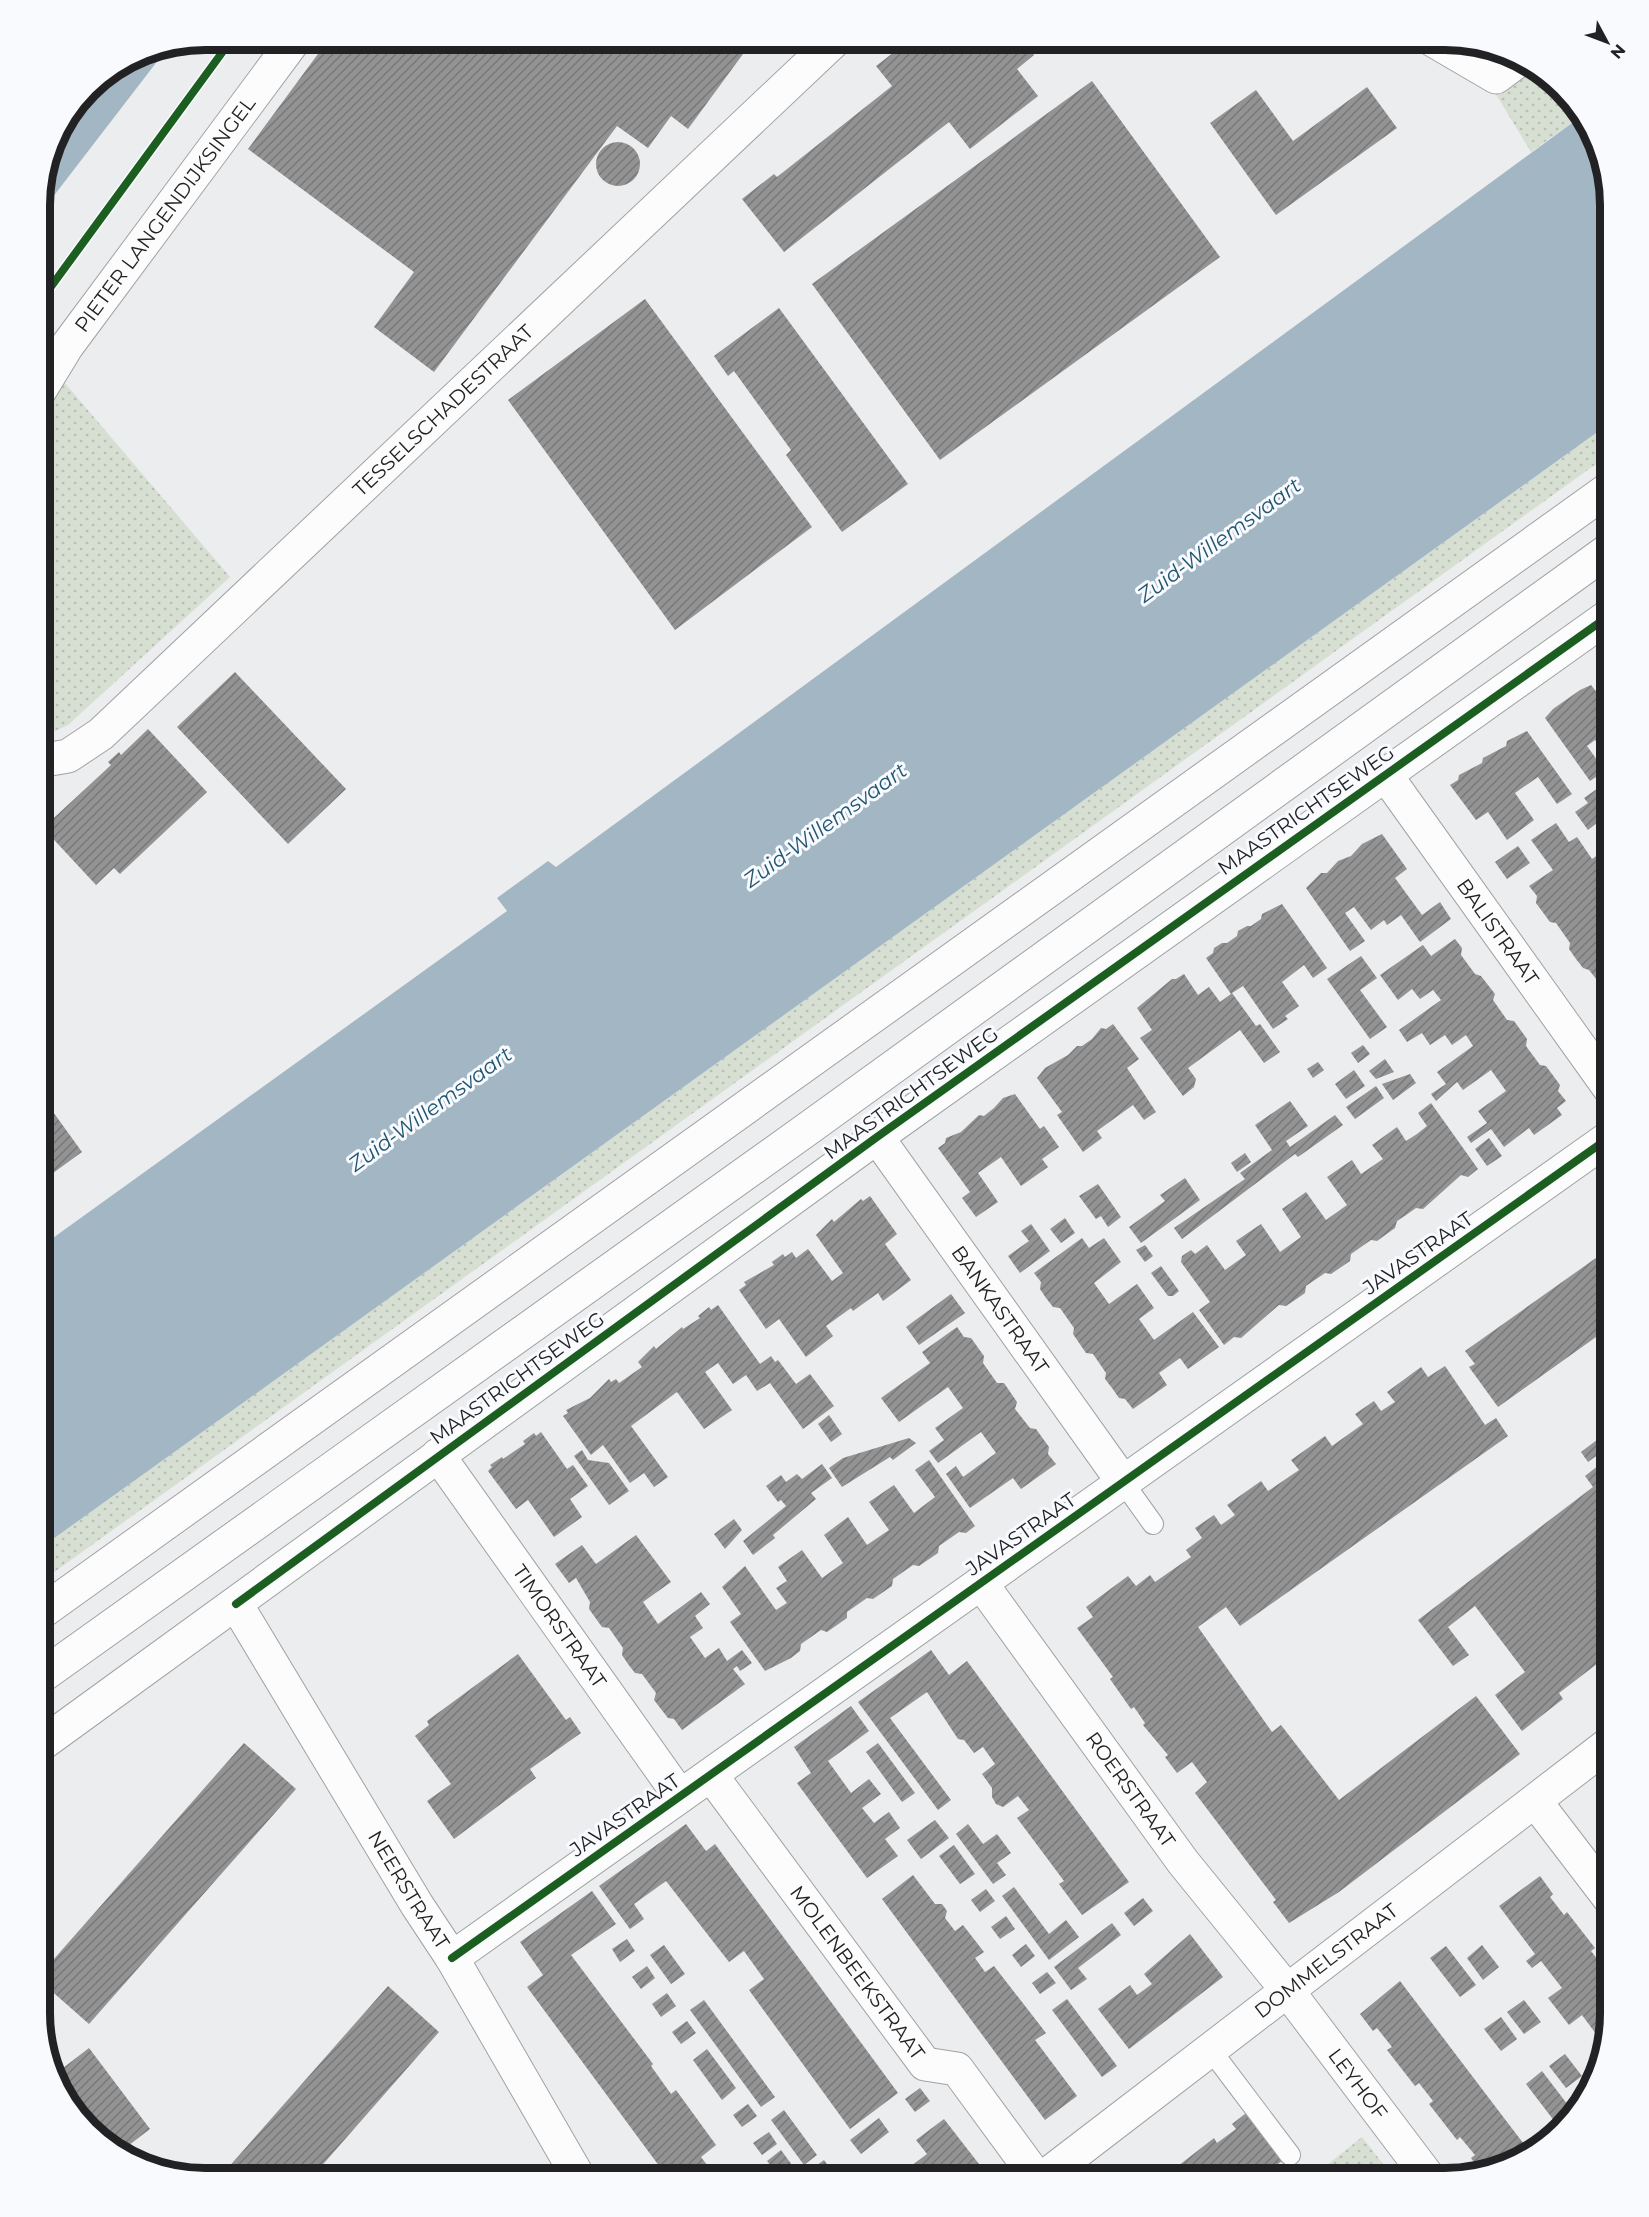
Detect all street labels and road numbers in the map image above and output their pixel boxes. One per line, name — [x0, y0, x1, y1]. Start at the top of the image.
street label: PIETER LANGENDIJKSINGEL — [70, 91, 260, 337]
street label: TESSELSCHADESTRAAT — [348, 319, 539, 501]
street label: MAASTRICHTSEWEG — [1213, 740, 1399, 880]
street label: BALISTRAAT — [1452, 874, 1544, 990]
street label: MAASTRICHTSEWEG — [819, 1022, 1003, 1164]
street label: JAVASTRAAT — [1358, 1206, 1478, 1300]
street label: BANKASTRAAT — [946, 1241, 1054, 1379]
street label: MAASTRICHTSEWEG — [425, 1307, 609, 1449]
street label: JAVASTRAAT — [961, 1487, 1081, 1581]
street label: TIMORSTRAAT — [508, 1560, 612, 1693]
street label: ROERSTRAAT — [1081, 1727, 1181, 1852]
street label: JAVASTRAAT — [565, 1768, 685, 1862]
street label: NEERSTRAAT — [363, 1826, 455, 1954]
street label: MOLENBEEKSTRAAT — [785, 1881, 930, 2065]
street label: DOMMELSTRAAT — [1250, 1898, 1403, 2023]
street label: LEYHOF — [1323, 2043, 1393, 2124]

